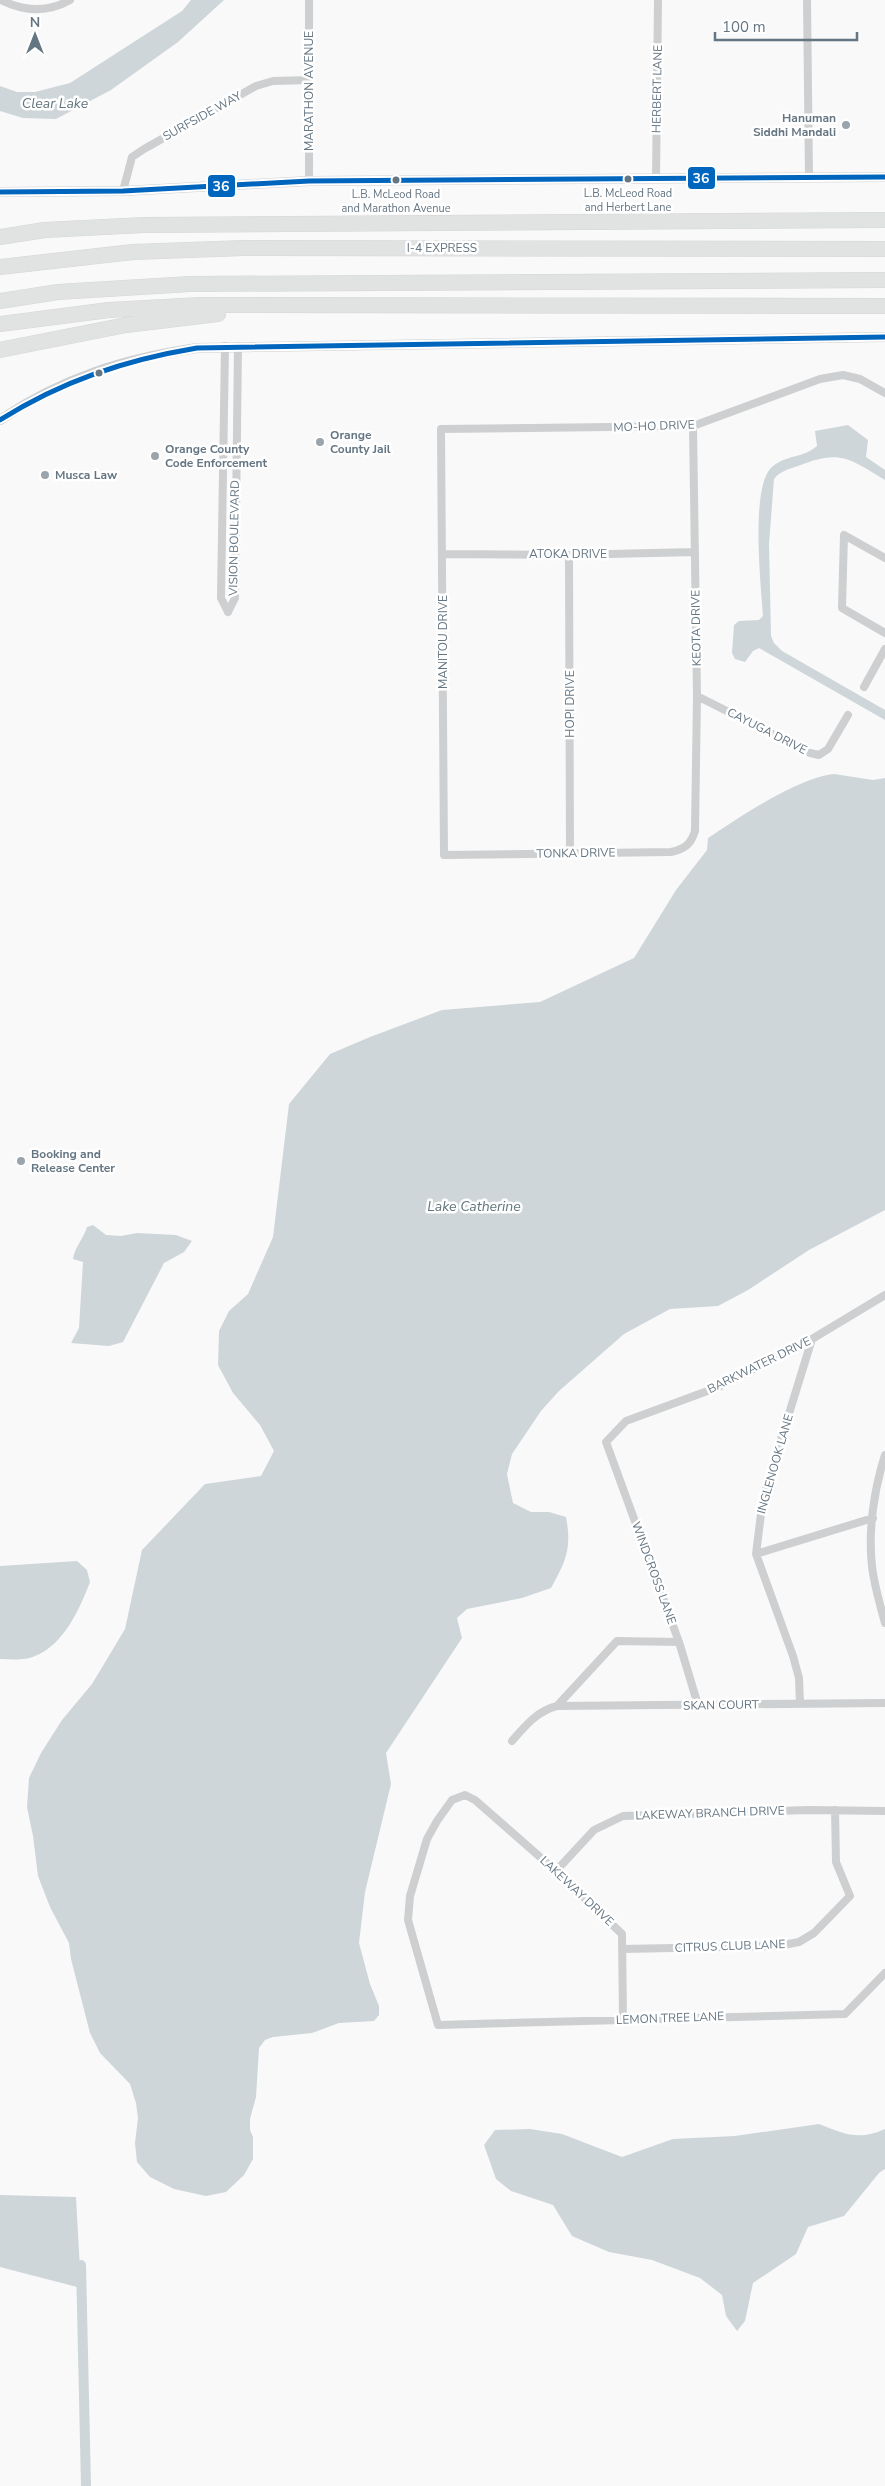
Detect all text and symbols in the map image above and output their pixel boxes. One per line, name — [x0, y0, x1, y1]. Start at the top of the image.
north arrow — [10, 10, 60, 60]
scale bar — [715, 10, 858, 42]
text: N — [30, 13, 40, 32]
text: 100 m — [722, 17, 766, 37]
street label: MARATHON AVENUE — [301, 31, 317, 151]
street label: HERBERT LANE — [648, 45, 666, 133]
street label: SURFSIDE WAY — [160, 87, 245, 144]
water label: Clear Lake — [22, 94, 89, 113]
place label: Hanuman Siddhi Mandali — [753, 110, 836, 140]
marker: Hanuman Siddhi Mandali — [840, 119, 852, 131]
line badge: 36 — [687, 166, 716, 190]
text: 36 — [693, 169, 709, 188]
line badge: 36 — [207, 174, 236, 198]
marker: L.B. McLeod Road and Herbert Lane — [623, 174, 633, 184]
marker: L.B. McLeod Road and Marathon Avenue — [391, 175, 401, 185]
text: 36 — [213, 177, 229, 196]
place label: L.B. McLeod Road and Herbert Lane — [584, 186, 672, 215]
place label: L.B. McLeod Road and Marathon Avenue — [342, 187, 451, 216]
street label: I-4 EXPRESS — [407, 240, 477, 256]
unlabelled marker — [94, 368, 104, 378]
street label: MO-HO DRIVE — [613, 417, 695, 435]
place label: Orange County Jail — [330, 427, 391, 457]
marker: Orange County Jail — [314, 436, 326, 448]
place label: Orange County Code Enforcement — [165, 441, 268, 471]
marker: Orange County Code Enforcement — [149, 450, 161, 462]
place label: Musca Law — [55, 467, 118, 483]
marker: Musca Law — [39, 469, 51, 481]
street label: VISION BOULEVARD — [225, 480, 243, 597]
street label: ATOKA DRIVE — [529, 546, 607, 562]
street label: KEOTA DRIVE — [687, 590, 705, 666]
street label: MANITOU DRIVE — [435, 595, 451, 689]
street label: HOPI DRIVE — [562, 670, 578, 738]
street label: CAYUGA DRIVE — [724, 704, 810, 758]
street label: TONKA DRIVE — [536, 844, 616, 862]
place label: Booking and Release Center — [31, 1146, 115, 1176]
marker: Booking and Release Center — [15, 1155, 27, 1167]
water label: Lake Catherine — [427, 1197, 521, 1216]
street label: BARKWATER DRIVE — [705, 1333, 813, 1397]
street label: INGLENOOK LANE — [753, 1412, 797, 1516]
street label: WINDCROSS LANE — [628, 1519, 680, 1627]
street label: SKAN COURT — [683, 1696, 760, 1714]
street label: LAKEWAY BRANCH DRIVE — [635, 1802, 785, 1824]
street label: LAKEWAY DRIVE — [537, 1853, 617, 1929]
street label: CITRUS CLUB LANE — [674, 1936, 786, 1956]
street label: LEMON TREE LANE — [616, 2008, 724, 2028]

